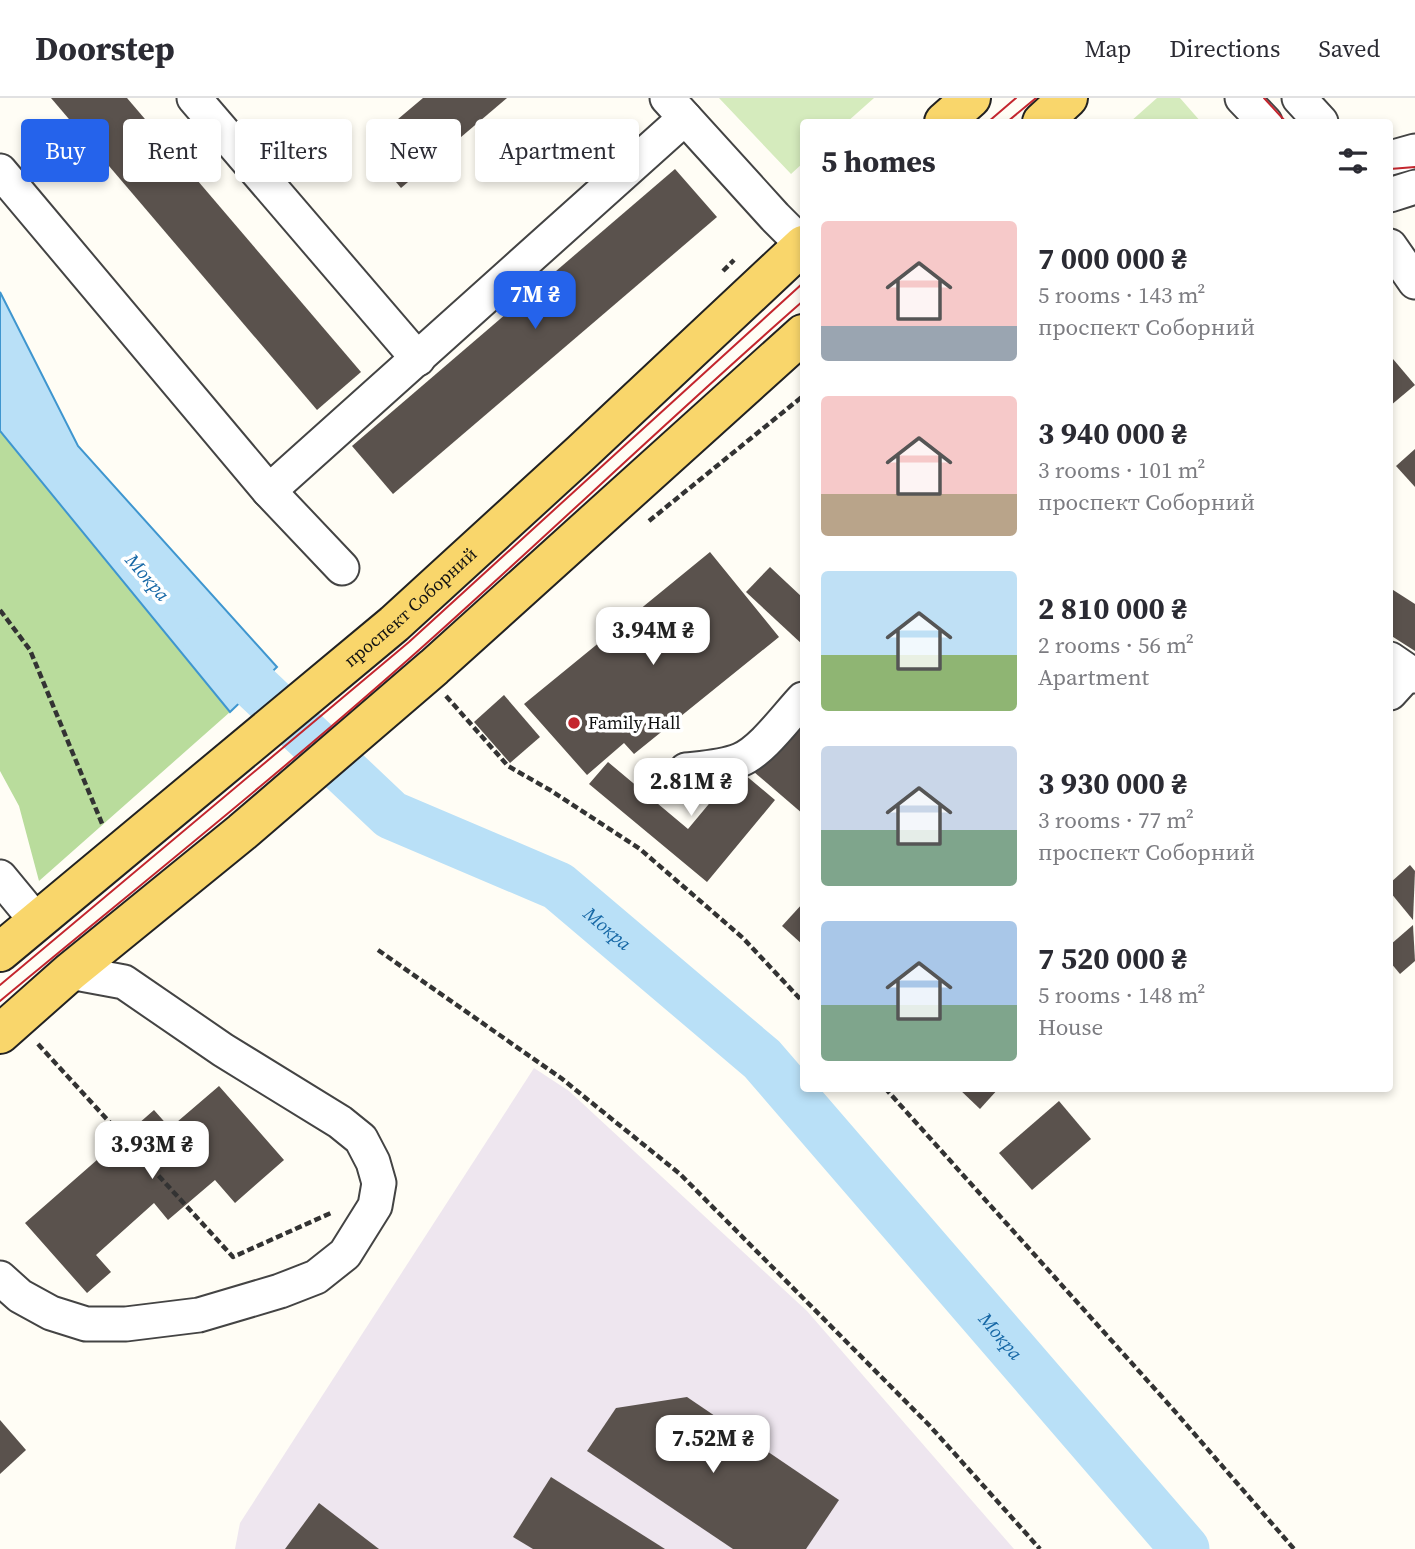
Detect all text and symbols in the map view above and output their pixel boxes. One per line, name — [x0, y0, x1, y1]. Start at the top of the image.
text: Doorstep — [35, 26, 175, 71]
text: Map — [1084, 32, 1131, 65]
text: Directions — [1169, 32, 1280, 65]
text: Saved — [1318, 32, 1380, 65]
chip: Buy — [21, 119, 109, 182]
chip: Rent — [123, 119, 221, 182]
chip: Filters — [235, 119, 352, 182]
chip: New — [366, 119, 461, 182]
chip: Apartment — [475, 119, 639, 182]
text: 5 homes — [821, 141, 936, 182]
icon: filters — [1334, 142, 1372, 180]
text: 7 000 000 ₴ — [1038, 238, 1187, 279]
icon: home — [877, 249, 961, 333]
pin: 7M ₴ — [494, 272, 576, 331]
text: 7M ₴ — [510, 278, 560, 310]
text: 5 rooms · 143 m² — [1038, 279, 1205, 311]
text: проспект Соборний — [1038, 311, 1255, 343]
text: 3 940 000 ₴ — [1038, 413, 1187, 454]
icon: home — [877, 424, 961, 508]
text: 3 rooms · 101 m² — [1038, 454, 1205, 486]
text: проспект Соборний — [1038, 486, 1255, 518]
street label: проспект Соборний — [338, 541, 482, 673]
water label: Мокра — [119, 547, 176, 606]
text: 2 810 000 ₴ — [1038, 588, 1187, 629]
icon: home — [877, 599, 961, 683]
pin: 3.94M ₴ — [588, 608, 718, 667]
text: 3.94M ₴ — [612, 614, 694, 646]
text: 2 rooms · 56 m² — [1038, 629, 1194, 661]
text: Apartment — [1038, 661, 1149, 693]
place label: Family Hall — [588, 710, 681, 735]
marker: Family Hall — [566, 715, 582, 731]
pin: 2.81M ₴ — [626, 758, 756, 818]
text: 3 930 000 ₴ — [1038, 763, 1187, 804]
text: 2.81M ₴ — [650, 765, 732, 797]
icon: home — [877, 774, 961, 858]
text: 3 rooms · 77 m² — [1038, 804, 1194, 836]
text: проспект Соборний — [1038, 836, 1255, 868]
water label: Мокра — [578, 900, 637, 956]
text: 7 520 000 ₴ — [1038, 938, 1187, 979]
icon: home — [877, 949, 961, 1033]
text: 5 rooms · 148 m² — [1038, 979, 1205, 1011]
text: House — [1038, 1011, 1103, 1043]
pin: 3.93M ₴ — [87, 1122, 217, 1181]
text: 3.93M ₴ — [111, 1128, 193, 1160]
water label: Мокра — [972, 1306, 1029, 1365]
pin: 7.52M ₴ — [648, 1416, 778, 1475]
text: 7.52M ₴ — [672, 1422, 754, 1454]

